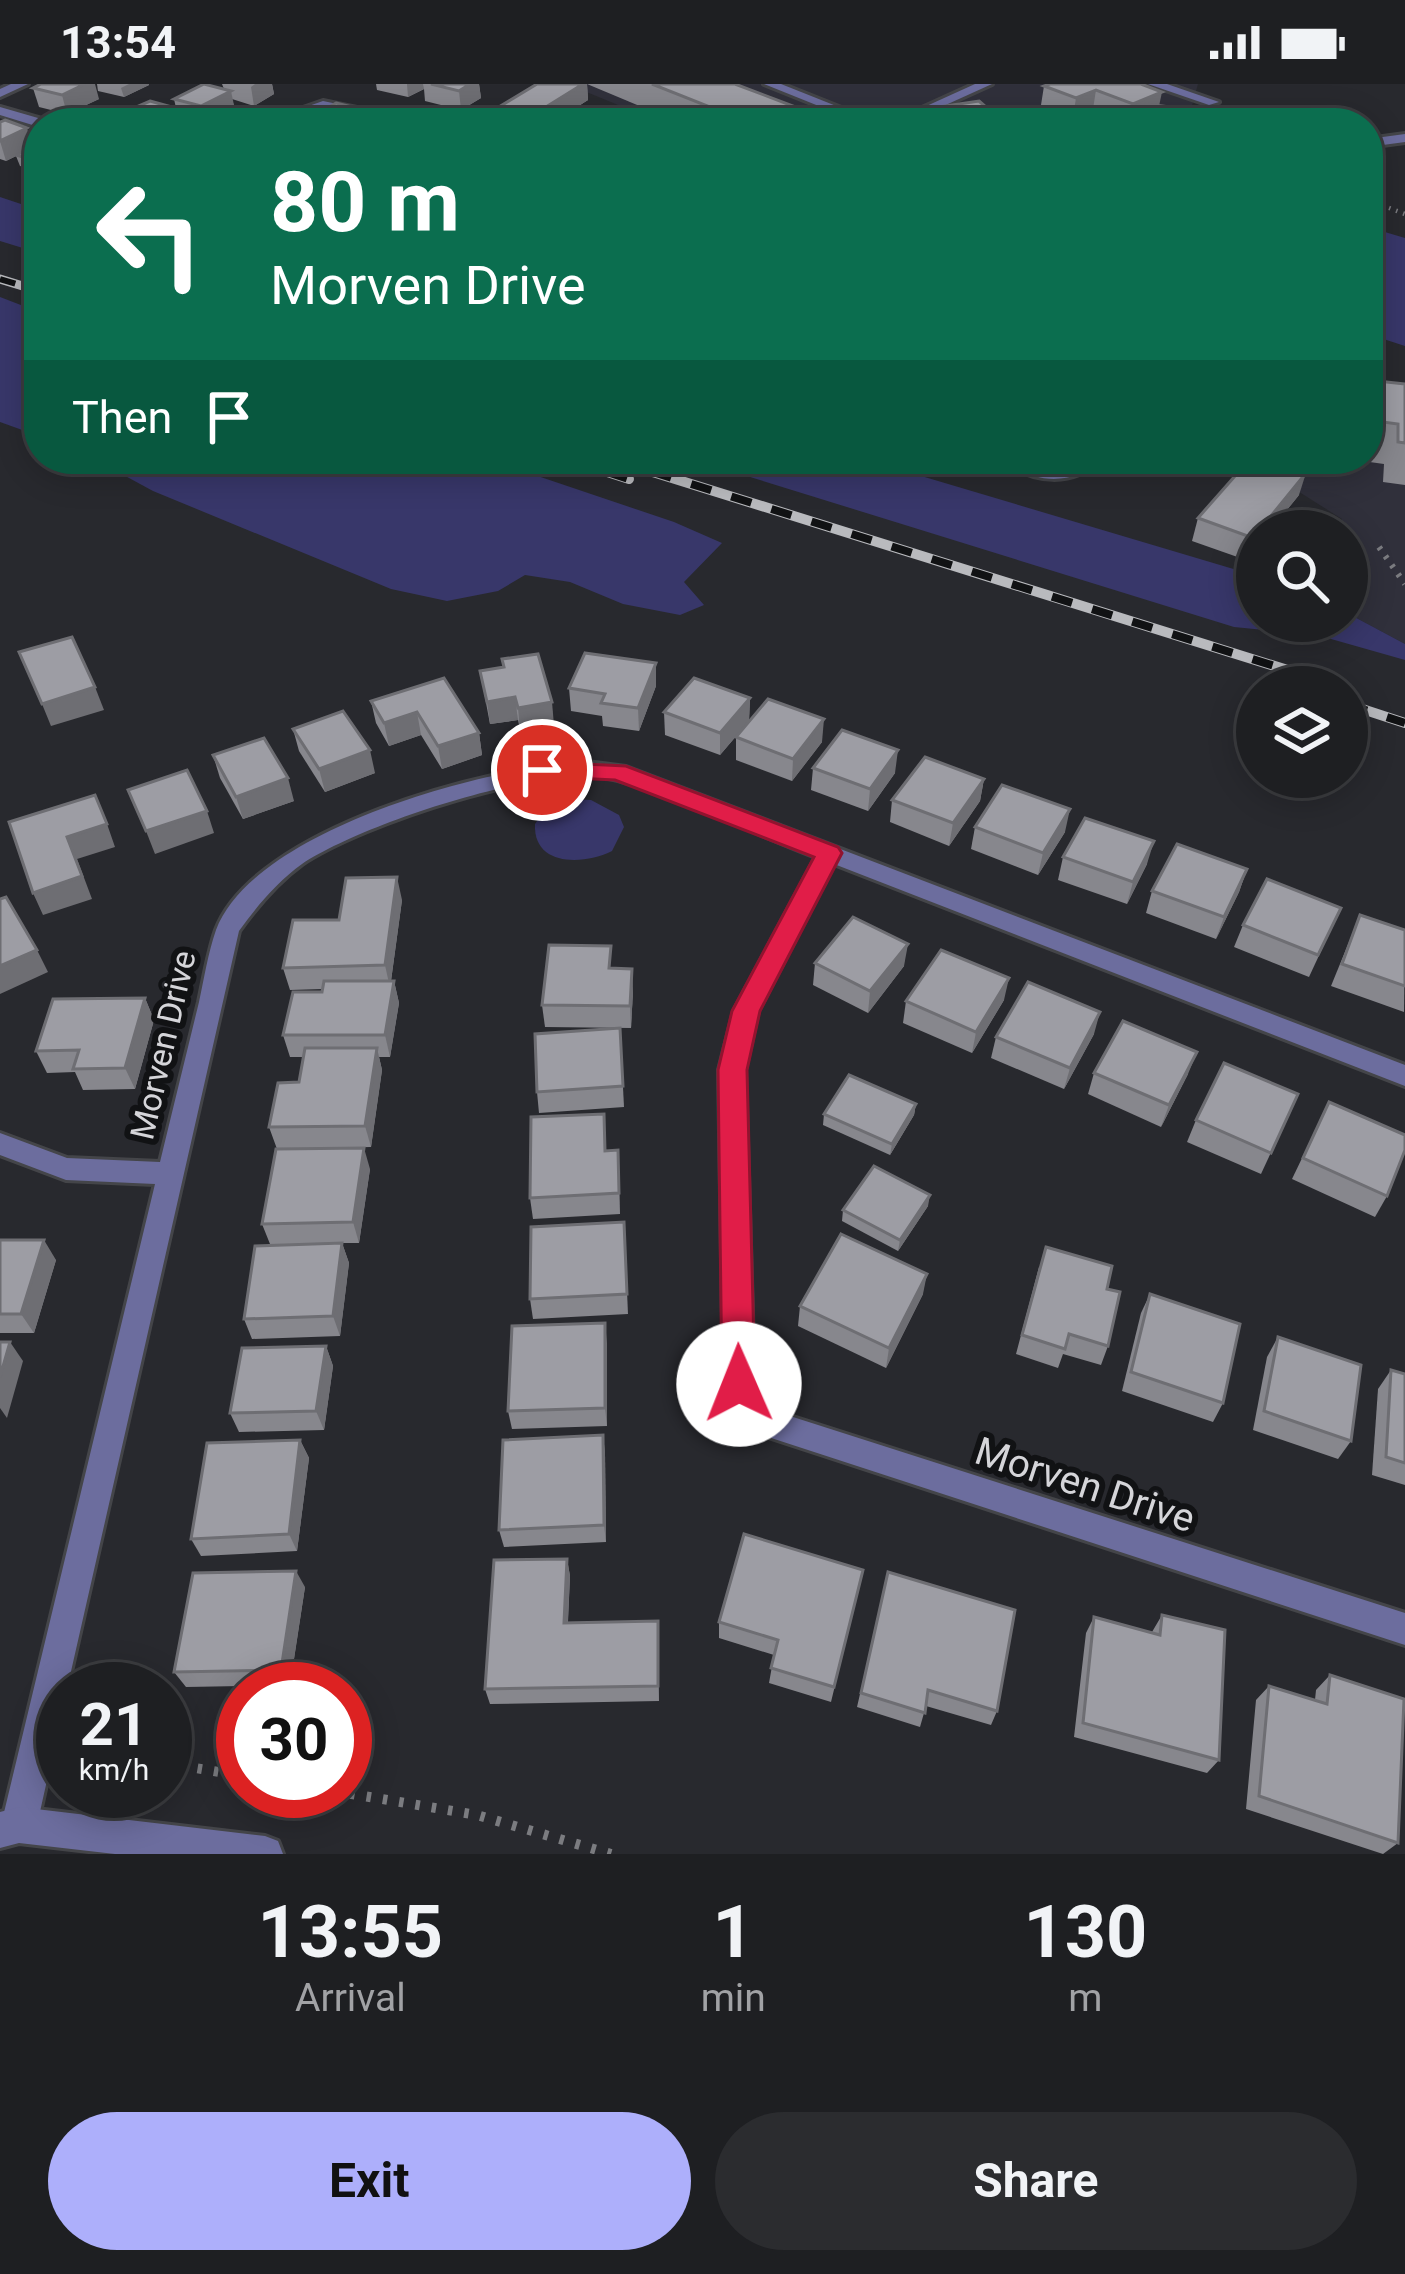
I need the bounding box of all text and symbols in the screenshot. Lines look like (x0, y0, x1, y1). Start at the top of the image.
text: 13:54 (60, 16, 176, 69)
text: 80 m (270, 153, 460, 252)
icon: left (72, 156, 228, 312)
text: Morven Drive (270, 254, 586, 317)
icon: arrive (196, 384, 262, 450)
text: Then (72, 391, 172, 444)
map controls (1236, 510, 1368, 798)
button: search (1236, 510, 1368, 642)
button: layers (1236, 666, 1368, 798)
pin (491, 719, 593, 821)
icon: arrive (509, 737, 575, 803)
street label: Morven Drive (122, 947, 204, 1143)
position arrow (676, 1321, 802, 1447)
street label: Morven Drive (969, 1428, 1201, 1542)
speed limit sign: 30 (216, 1662, 372, 1818)
text: 21 (80, 1689, 148, 1760)
text: km/h (79, 1752, 149, 1787)
text: 13:55 (258, 1890, 443, 1975)
text: 1 (713, 1890, 754, 1975)
text: 130 (1023, 1890, 1147, 1975)
text: Arrival (295, 1975, 406, 2021)
text: min (701, 1975, 766, 2021)
text: m (1068, 1975, 1103, 2021)
button: Exit (48, 2112, 691, 2250)
button: Share (715, 2112, 1357, 2250)

